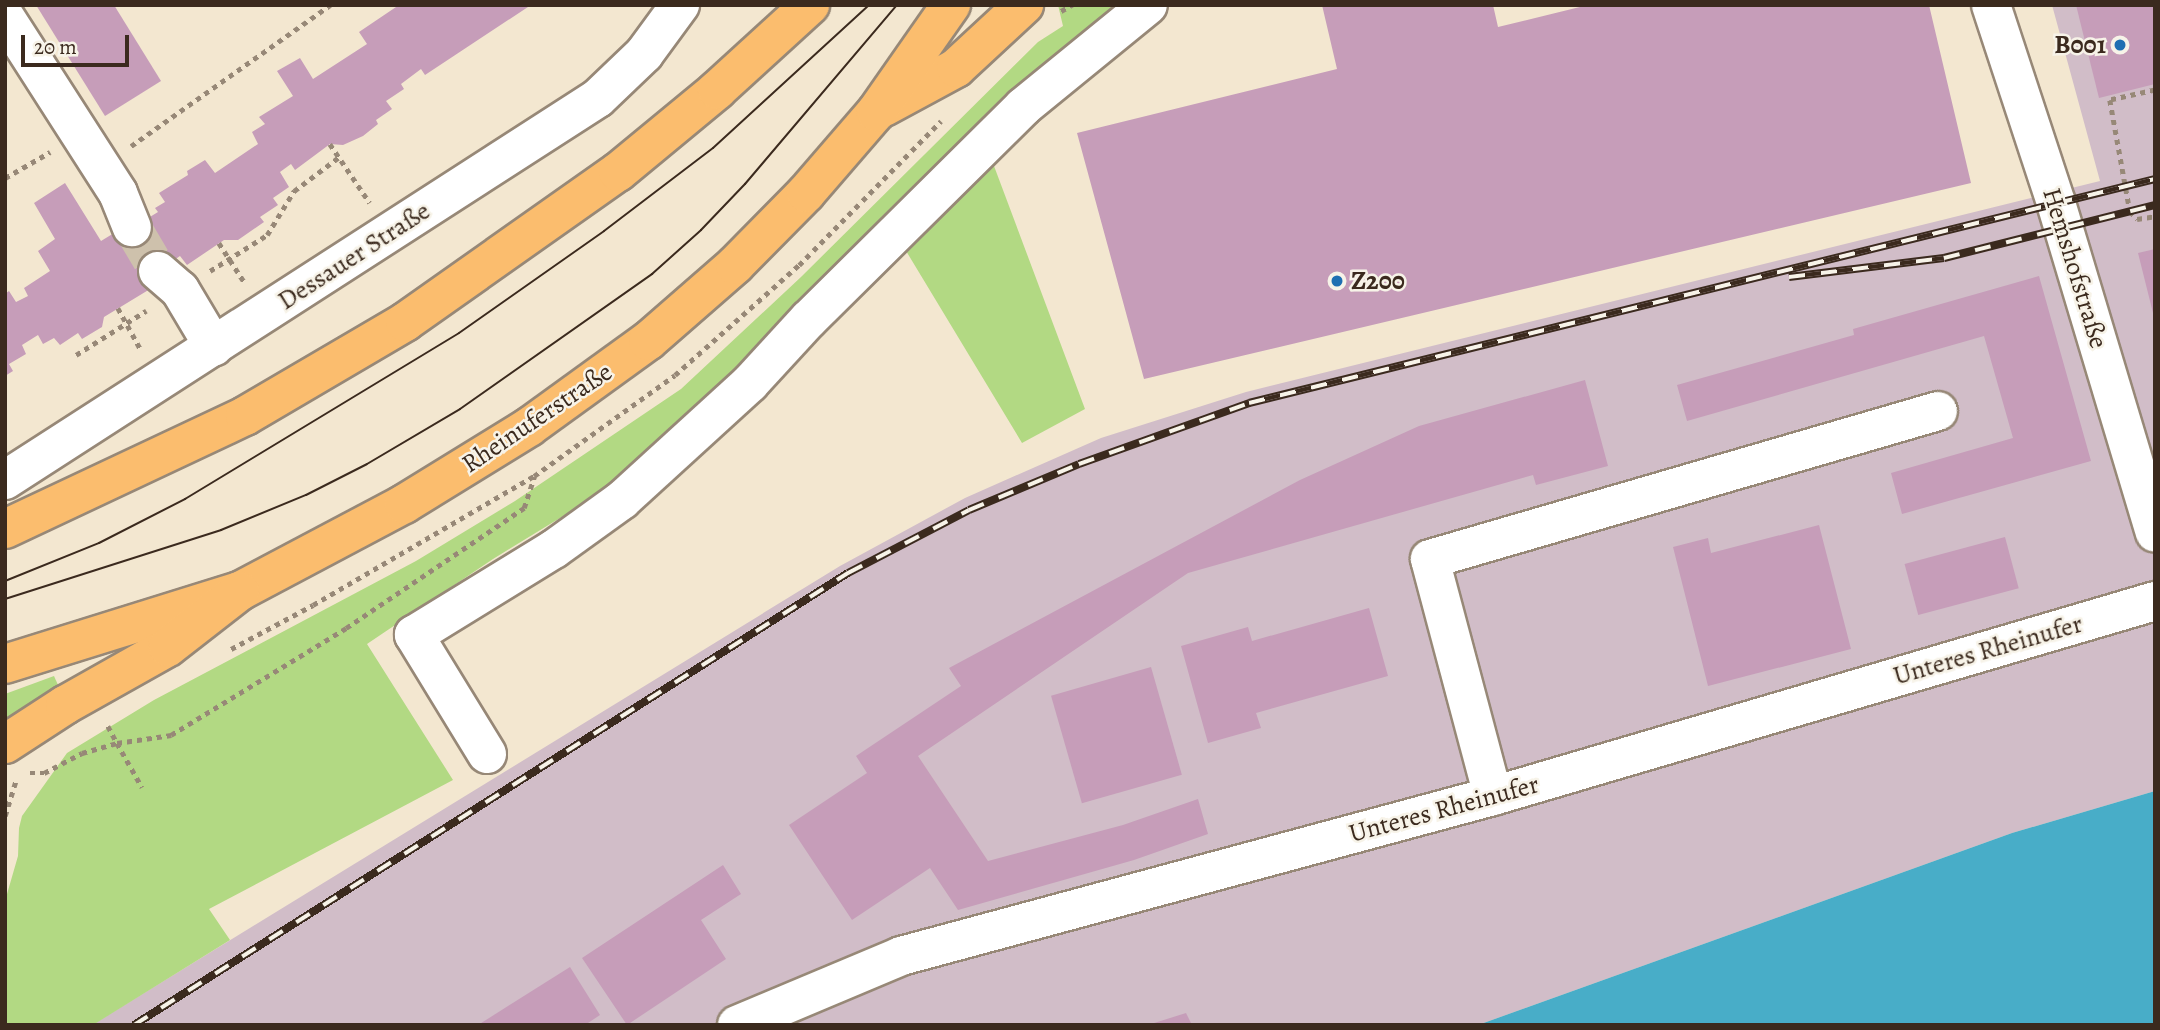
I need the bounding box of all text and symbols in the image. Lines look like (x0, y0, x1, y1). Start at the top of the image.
scale bar (24, 21, 133, 65)
place label: B001 (2054, 29, 2106, 61)
text: 20 m (34, 33, 77, 61)
marker: B001 (2112, 37, 2128, 53)
street label: Hemshofstraße (2036, 184, 2114, 352)
street label: Dessauer Straße (272, 195, 436, 317)
place label: Z200 (1351, 265, 1405, 297)
marker: Z200 (1329, 273, 1345, 289)
street label: Rheinuferstraße (456, 356, 618, 480)
street label: Unteres Rheinufer (1890, 608, 2086, 692)
street label: Unteres Rheinufer (1346, 769, 1542, 849)

